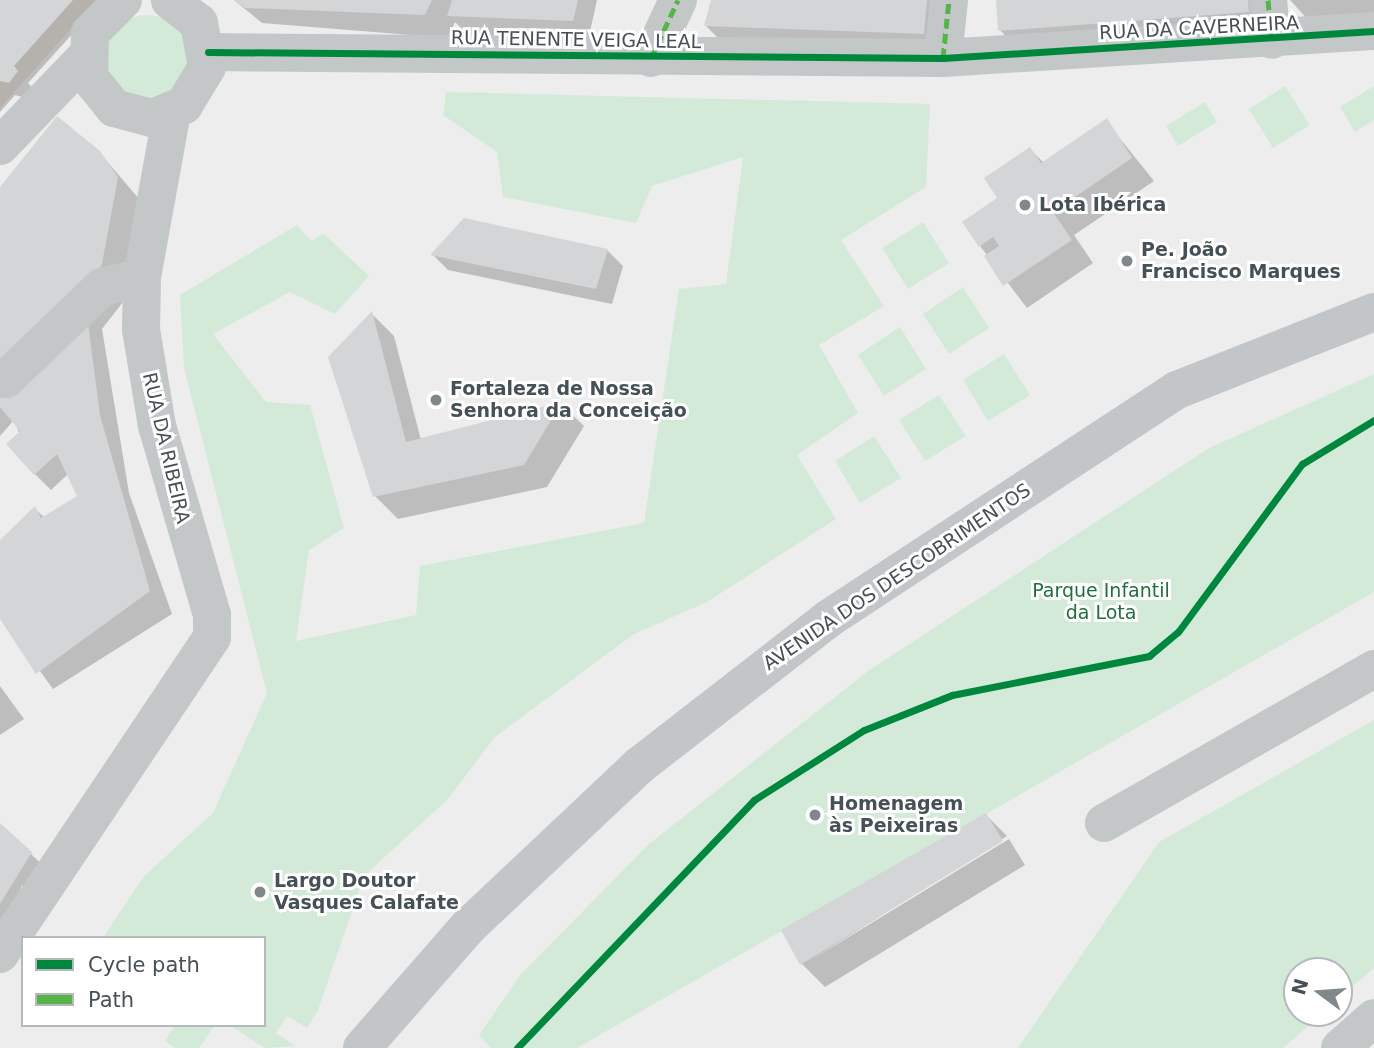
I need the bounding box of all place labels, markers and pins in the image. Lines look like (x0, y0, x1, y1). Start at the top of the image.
place label: Lota Ibérica (1039, 194, 1166, 216)
marker: Lota Ibérica (1017, 197, 1033, 213)
place label: Pe. João Francisco Marques (1141, 239, 1341, 283)
marker: Pe. João Francisco Marques (1119, 253, 1135, 269)
place label: Fortaleza de Nossa Senhora da Conceição (450, 378, 687, 422)
marker: Fortaleza de Nossa Senhora da Conceição (428, 392, 444, 408)
place label: Homenagem às Peixeiras (829, 793, 963, 837)
marker: Homenagem às Peixeiras (807, 807, 823, 823)
place label: Largo Doutor Vasques Calafate (274, 870, 459, 914)
marker: Largo Doutor Vasques Calafate (252, 884, 268, 900)

